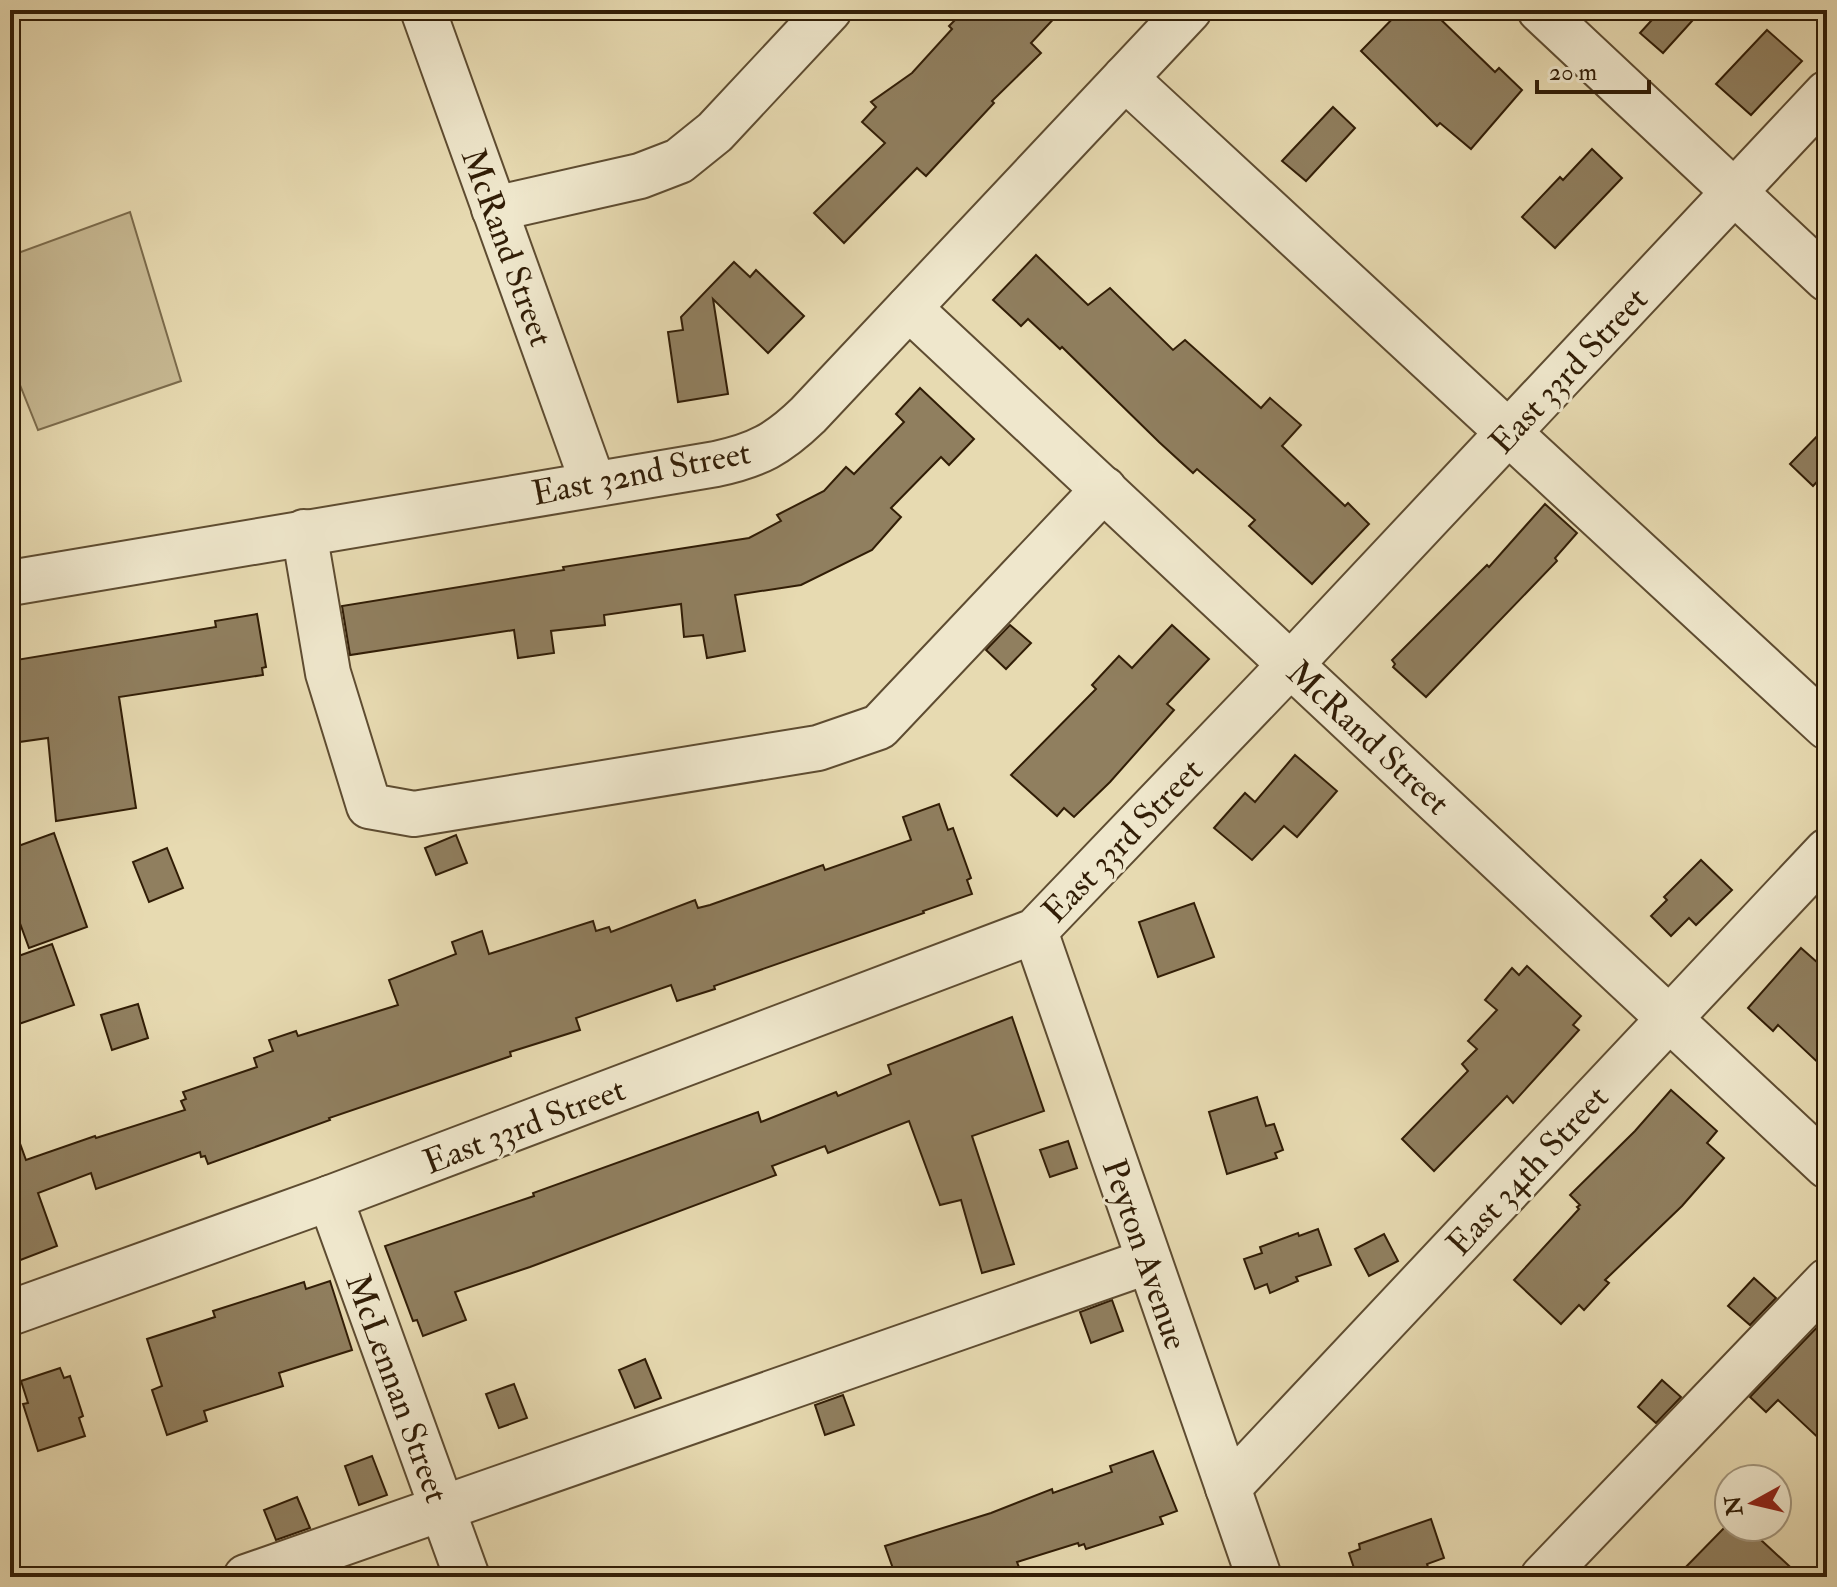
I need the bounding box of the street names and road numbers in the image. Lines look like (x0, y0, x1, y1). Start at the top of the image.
street label: McRand Street (451, 143, 562, 352)
street label: East 33rd Street (1481, 279, 1657, 463)
street label: East 32nd Street (528, 431, 754, 516)
street label: McRand Street (1278, 652, 1458, 825)
street label: East 33rd Street (1034, 750, 1212, 932)
street label: East 33rd Street (418, 1068, 632, 1185)
street label: East 34th Street (1438, 1077, 1618, 1265)
street label: Peyton Avenue (1092, 1154, 1197, 1355)
street label: McLennan Street (335, 1268, 458, 1509)

